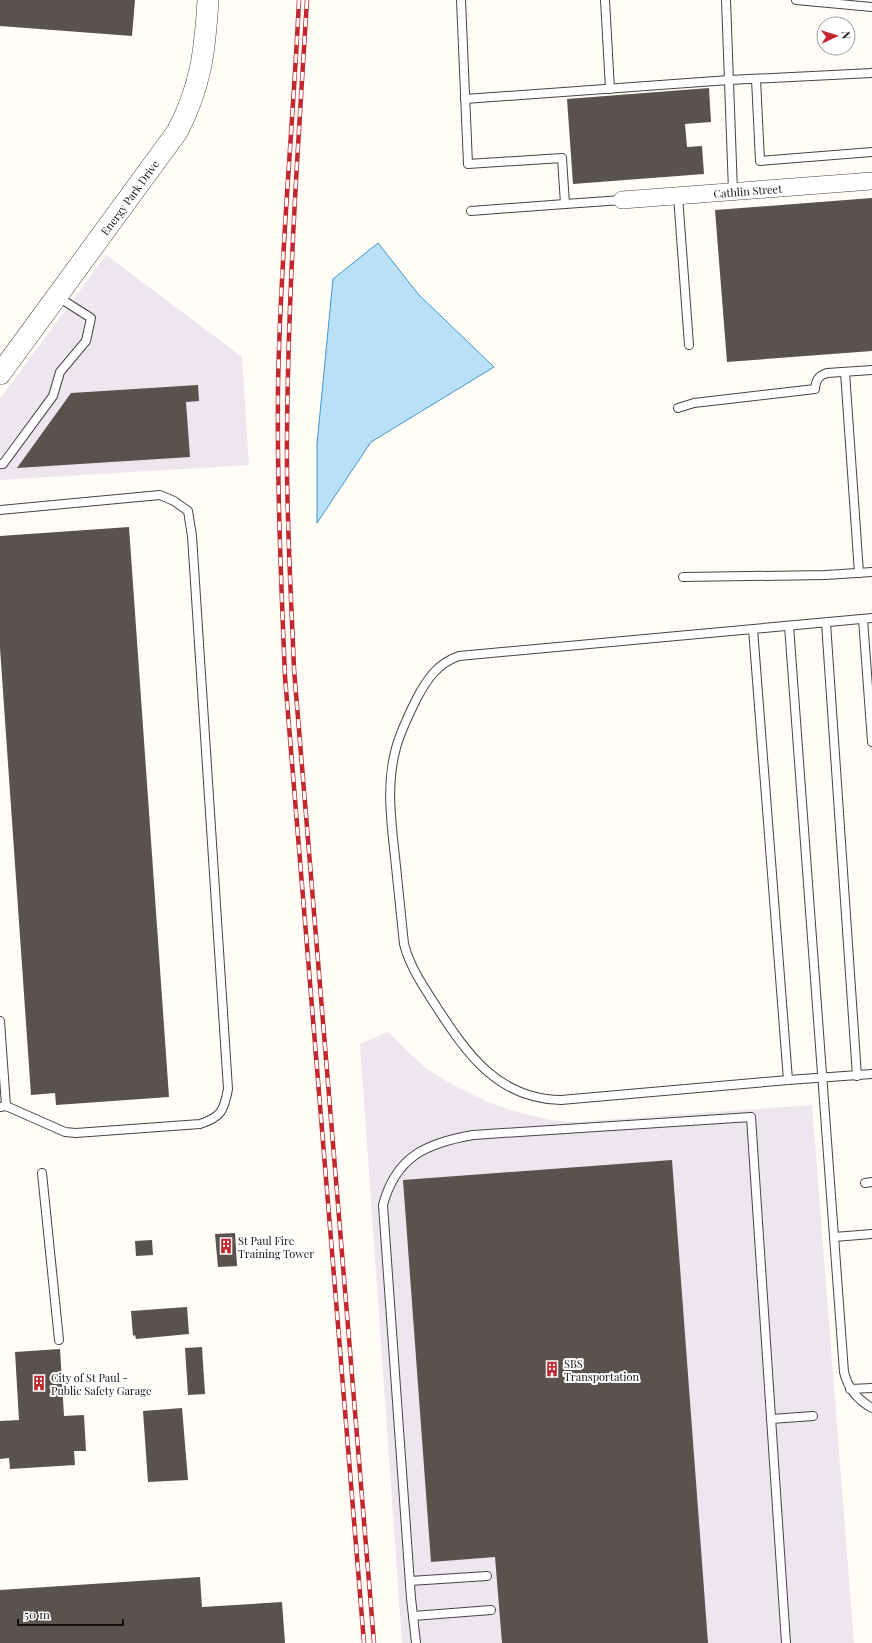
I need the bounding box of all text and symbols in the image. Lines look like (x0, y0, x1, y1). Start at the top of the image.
north arrow (816, 16, 856, 56)
text: N (839, 31, 854, 40)
street label: Energy Park Drive (97, 156, 162, 238)
street label: Cathlin Street (713, 180, 783, 201)
place label: St Paul Fire Training Tower (238, 1233, 314, 1261)
building icon: St Paul Fire Training Tower (217, 1237, 235, 1255)
place label: SBS Transportation (564, 1356, 640, 1384)
building icon: SBS Transportation (543, 1360, 561, 1378)
place label: City of St Paul - Public Safety Garage (51, 1370, 152, 1398)
building icon: City of St Paul - Public Safety Garage (30, 1374, 48, 1392)
scale bar (18, 1601, 123, 1627)
text: 50 m (24, 1606, 50, 1622)

